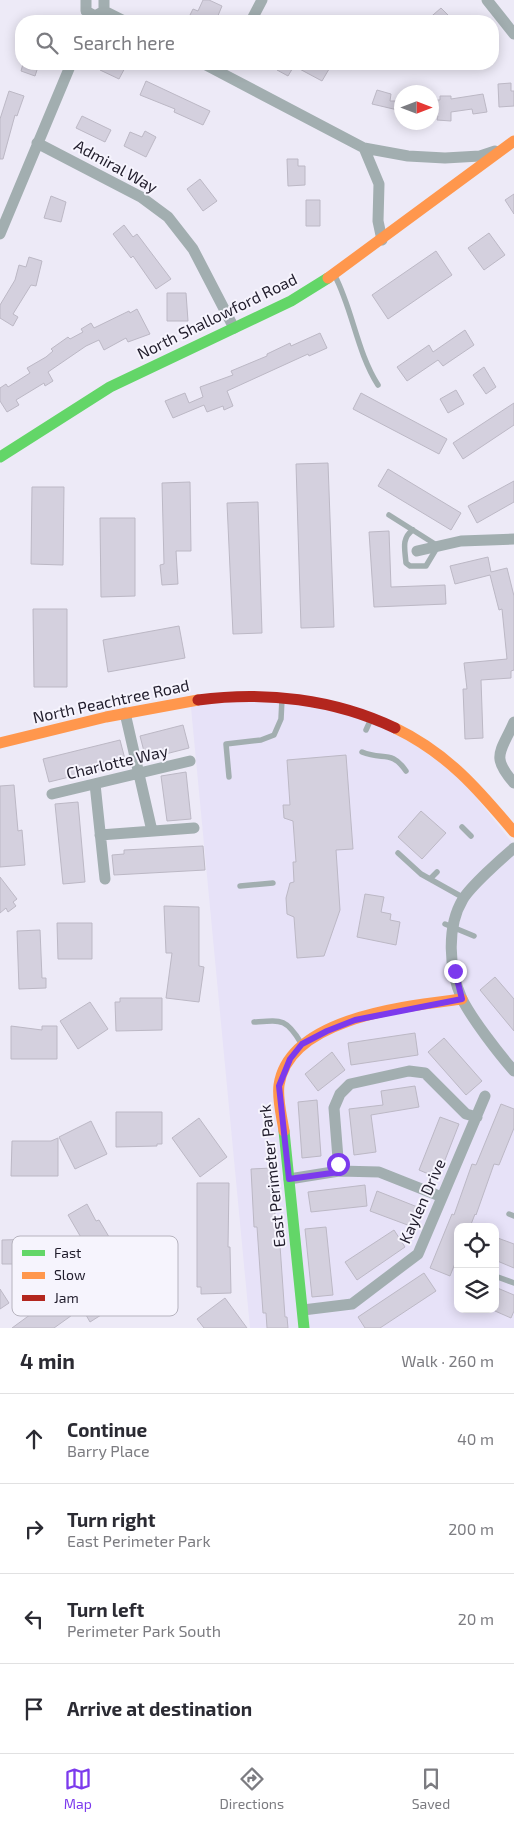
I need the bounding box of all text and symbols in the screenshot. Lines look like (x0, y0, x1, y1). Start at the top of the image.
search box (15, 15, 499, 70)
icon: search (33, 29, 61, 57)
text: Search here (73, 31, 175, 54)
north arrow (394, 85, 439, 130)
street label: Admiral Way (71, 135, 162, 196)
street label: North Shallowford Road (134, 269, 300, 363)
street label: North Peachtree Road (31, 675, 191, 726)
street label: Charlotte Way (64, 740, 170, 782)
route end (444, 960, 467, 983)
street label: East Perimeter Park (255, 1104, 288, 1248)
route start (327, 1153, 350, 1176)
street label: Kaylen Drive (394, 1155, 449, 1246)
map controls (454, 1223, 499, 1313)
button: locate (454, 1223, 499, 1268)
legend (12, 1236, 178, 1316)
text: Fast (54, 1244, 81, 1261)
text: Slow (54, 1266, 86, 1283)
button: layers (454, 1268, 499, 1313)
text: Jam (54, 1289, 79, 1306)
text: 4 min (20, 1348, 75, 1373)
text: Walk · 260 m (401, 1351, 494, 1370)
text: Continue (67, 1418, 147, 1441)
icon: ahead (20, 1425, 48, 1453)
text: 40 m (457, 1429, 494, 1448)
text: Barry Place (67, 1441, 149, 1460)
text: Turn right (67, 1508, 155, 1531)
icon: right (20, 1515, 48, 1543)
text: 200 m (448, 1519, 494, 1538)
text: East Perimeter Park (67, 1531, 211, 1550)
text: Turn left (67, 1598, 144, 1621)
icon: left (20, 1605, 48, 1633)
text: 20 m (458, 1609, 494, 1628)
text: Perimeter Park South (67, 1621, 221, 1640)
icon: arrive (20, 1695, 48, 1723)
text: Arrive at destination (67, 1697, 252, 1720)
tab: Map (64, 1765, 92, 1812)
tab: Directions (220, 1765, 284, 1812)
tab: Saved (412, 1765, 450, 1812)

